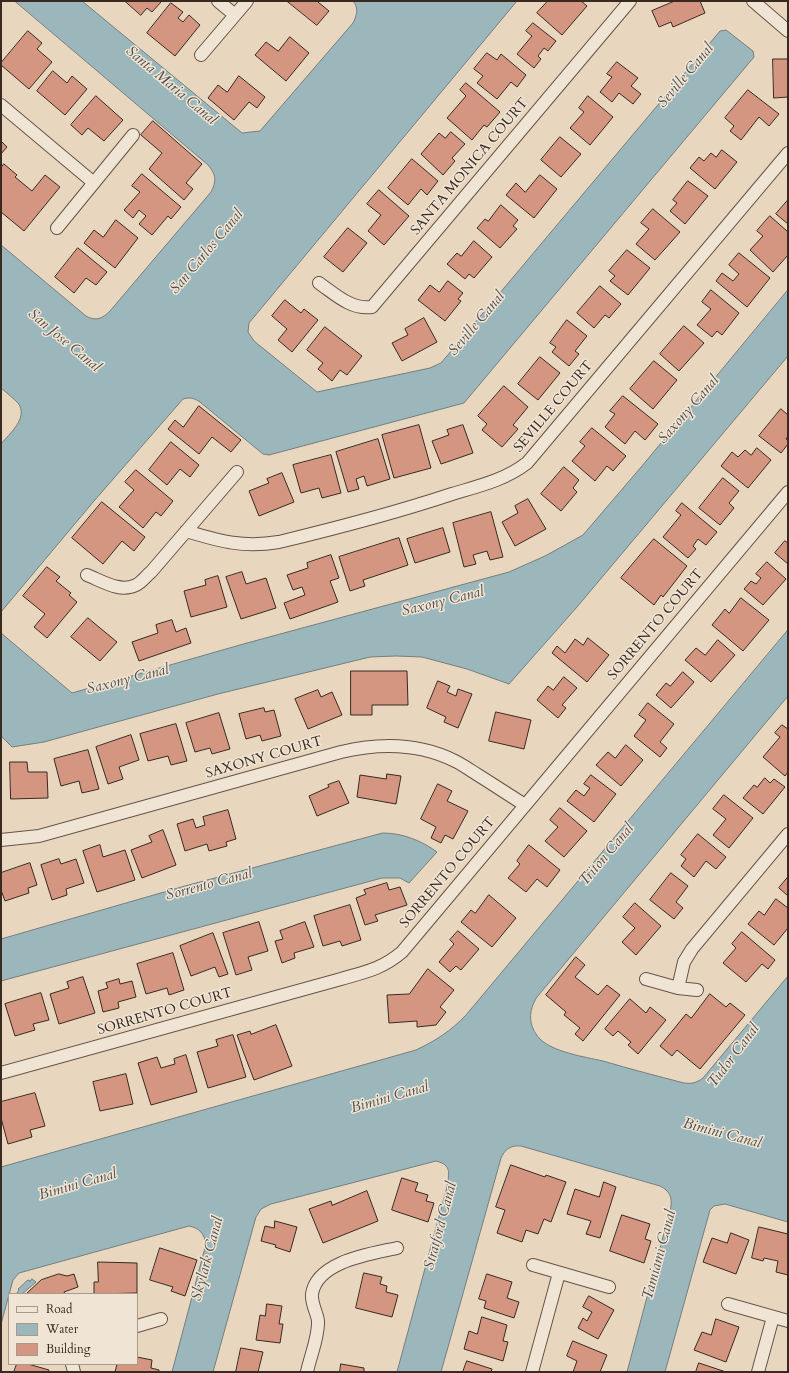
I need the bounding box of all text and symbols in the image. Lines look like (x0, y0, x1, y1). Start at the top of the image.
water label: Seville Canal (654, 40, 718, 112)
water label: Santa Maria Canal (122, 43, 220, 129)
street label: SANTA MONICA COURT (408, 95, 532, 239)
water label: San Carlos Canal (166, 206, 248, 298)
water label: Seville Canal (445, 288, 509, 360)
water label: San Jose Canal (24, 305, 104, 377)
street label: SEVILLE COURT (511, 358, 597, 456)
water label: Saxony Canal (655, 372, 723, 448)
street label: SORRENTO COURT (605, 566, 707, 684)
water label: Saxony Canal (400, 583, 486, 621)
water label: Saxony Canal (85, 661, 171, 699)
street label: SAXONY COURT (204, 733, 324, 783)
street label: SORRENTO COURT (397, 814, 499, 932)
water label: Triton Canal (576, 820, 638, 890)
water label: Sorrento Canal (164, 865, 254, 905)
street label: SORRENTO COURT (96, 985, 234, 1039)
water label: Tudor Canal (704, 1021, 764, 1091)
water label: Bimini Canal (349, 1078, 431, 1118)
water label: Bimini Canal (681, 1115, 763, 1153)
water label: Bimini Canal (37, 1165, 119, 1205)
water label: Stratford Canal (421, 1180, 461, 1272)
water label: Tamiami Canal (639, 1208, 681, 1302)
water label: Skylark Canal (188, 1215, 228, 1303)
legend (8, 1293, 138, 1365)
text: Road (46, 1301, 72, 1317)
text: Water (46, 1321, 78, 1337)
text: Building (46, 1341, 90, 1357)

